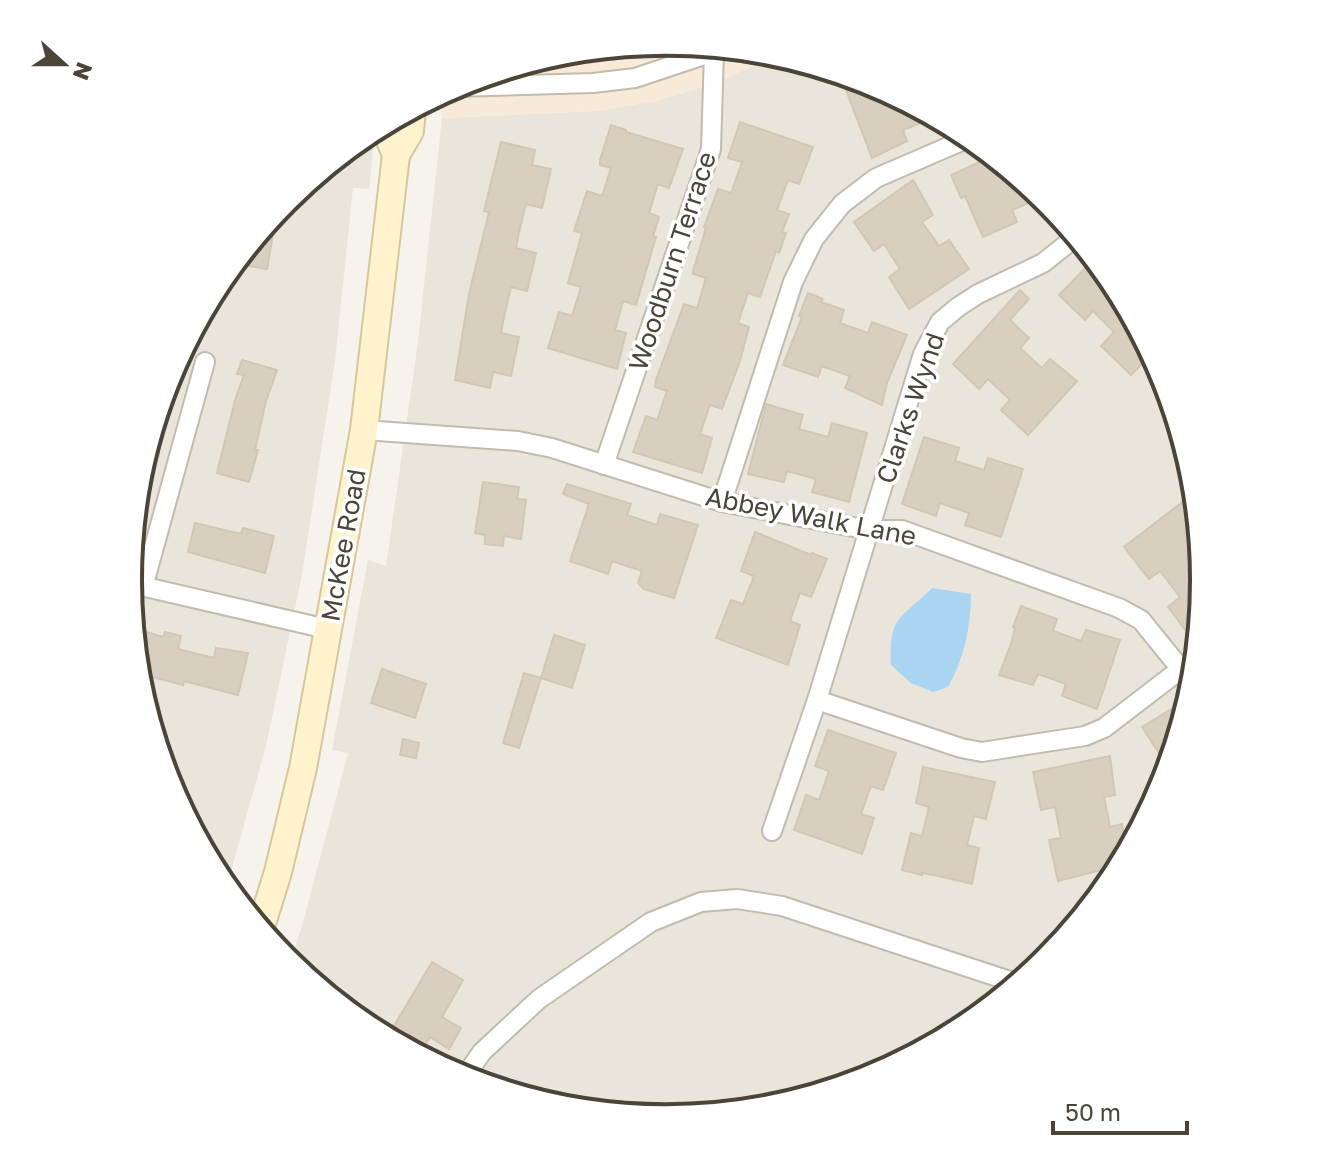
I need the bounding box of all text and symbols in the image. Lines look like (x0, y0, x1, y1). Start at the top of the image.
north arrow (24, 24, 104, 104)
text: N (68, 59, 99, 84)
street label: Woodburn Terrace (622, 148, 722, 374)
street label: Clarks Wynd (870, 329, 950, 487)
street label: McKee Road (314, 466, 372, 624)
street label: Abbey Walk Lane (703, 480, 919, 552)
scale bar (1053, 1085, 1187, 1135)
text: 50 m (1065, 1097, 1121, 1126)

